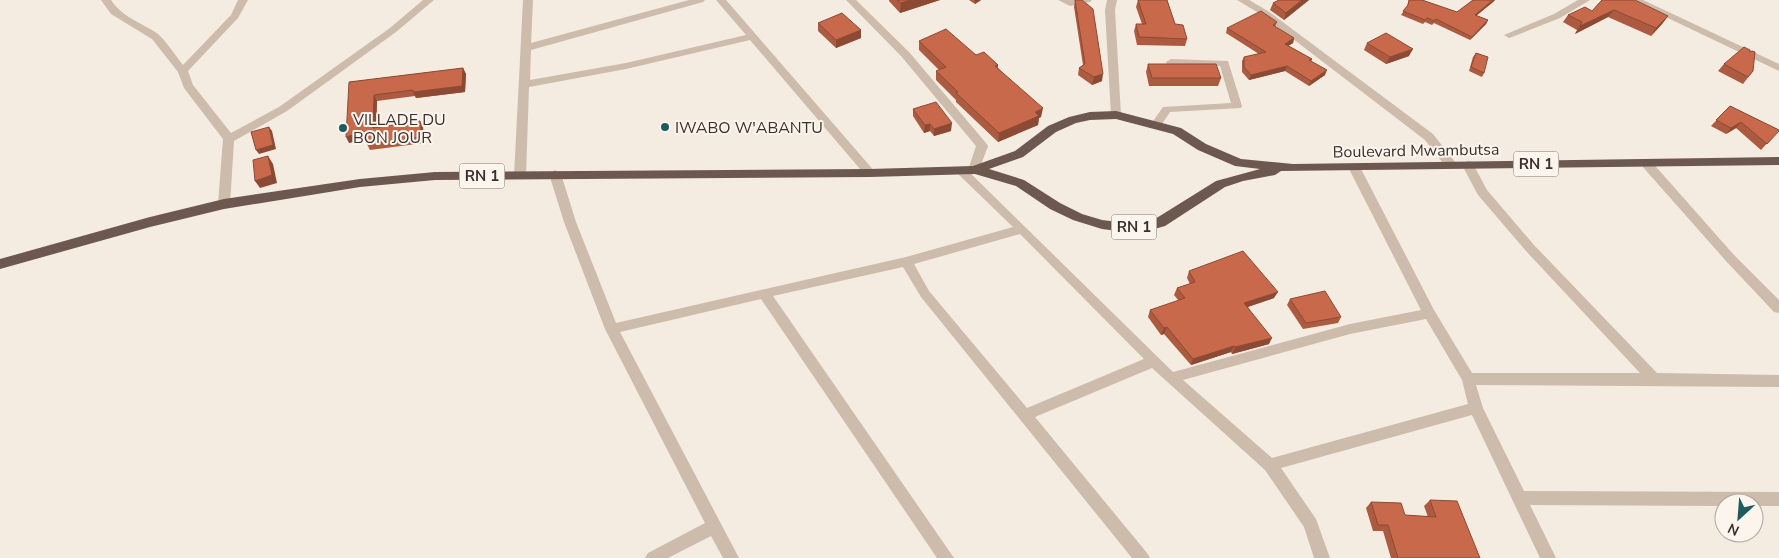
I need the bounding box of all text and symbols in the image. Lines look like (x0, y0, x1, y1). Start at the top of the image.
place label: VILLADE DU BON JOUR (352, 109, 446, 149)
place label: IWABO W'ABANTU (675, 117, 823, 139)
marker: IWABO W'ABANTU (659, 121, 671, 133)
marker: VILLADE DU BON JOUR (337, 122, 349, 134)
street label: Boulevard Mwambutsa (1333, 139, 1500, 163)
road number: RN 1 (1514, 152, 1558, 176)
road number: RN 1 (460, 164, 504, 188)
road number: RN 1 (1112, 214, 1156, 240)
north arrow (1714, 493, 1764, 543)
text: N (1725, 518, 1742, 540)

